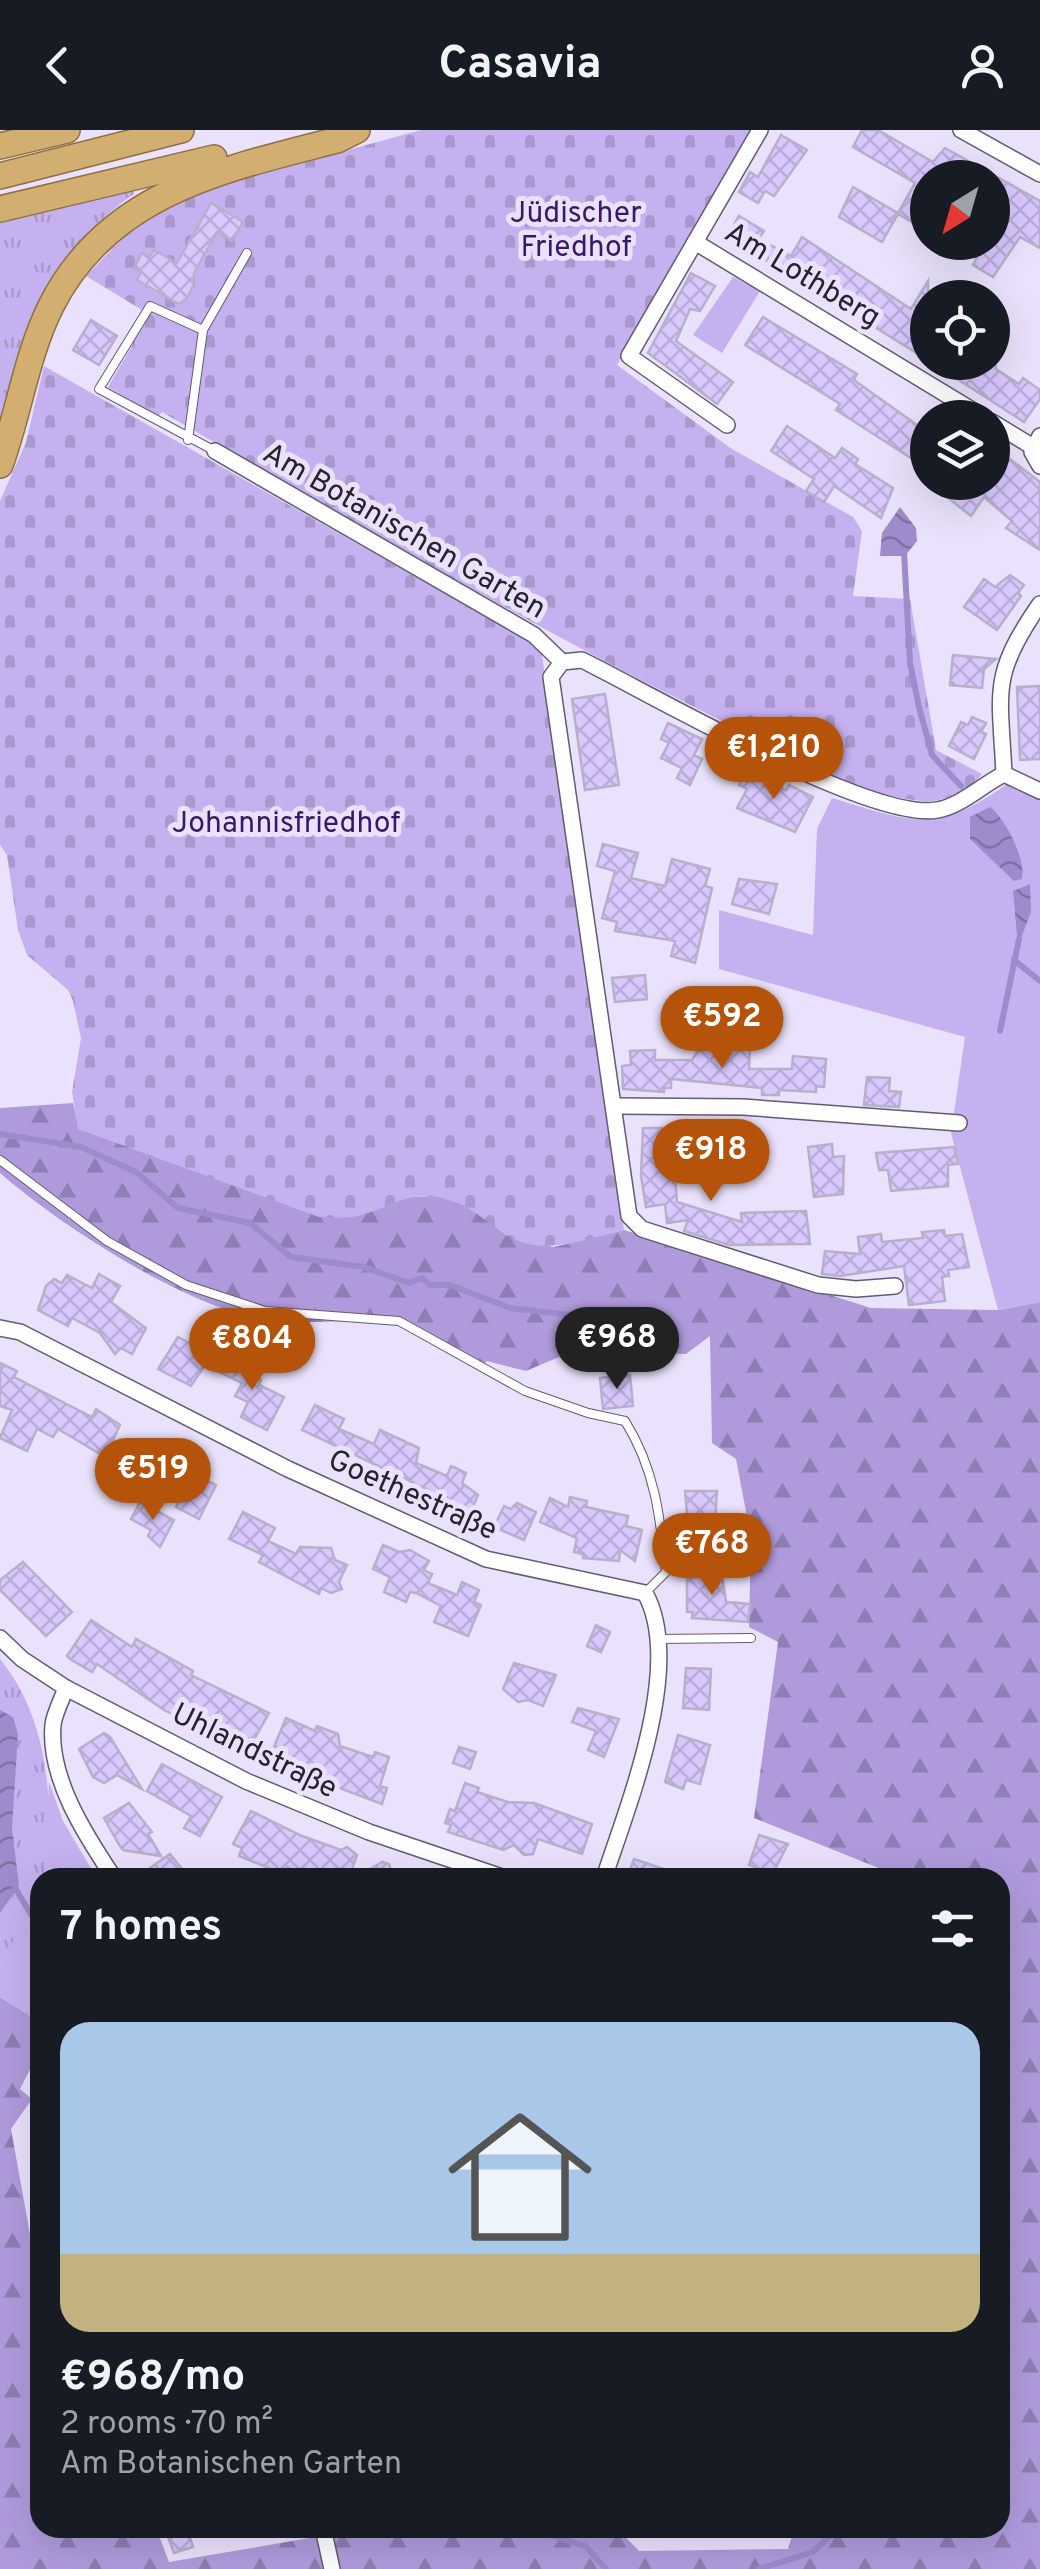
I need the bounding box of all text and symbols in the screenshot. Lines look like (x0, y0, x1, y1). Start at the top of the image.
text: Casavia (438, 37, 602, 94)
icon: back (30, 38, 85, 93)
icon: person (955, 38, 1010, 93)
north arrow (910, 160, 1010, 260)
map controls (910, 160, 1010, 500)
park label: Jüdischer Friedhof (510, 196, 642, 267)
street label: Am Lothberg (717, 215, 886, 337)
button: locate (910, 280, 1010, 380)
button: layers (910, 400, 1010, 500)
street label: Am Botanischen Garten (256, 436, 552, 628)
pin: €1,210 (693, 717, 855, 802)
text: €1,210 (727, 729, 821, 769)
park label: Johannisfriedhof (172, 806, 400, 843)
pin: €592 (663, 986, 781, 1071)
text: €592 (682, 998, 762, 1038)
pin: €918 (652, 1119, 770, 1204)
text: €918 (675, 1131, 747, 1171)
pin: €968 (558, 1307, 676, 1392)
pin: €804 (193, 1308, 311, 1393)
text: €968 (577, 1319, 657, 1359)
text: €804 (211, 1320, 293, 1360)
pin: €519 (94, 1438, 212, 1523)
street label: Goethestraße (322, 1443, 502, 1550)
text: €519 (117, 1450, 189, 1490)
pin: €768 (653, 1513, 771, 1598)
text: €768 (674, 1525, 750, 1565)
street label: Uhlandstraße (165, 1696, 343, 1808)
icon: filters (925, 1901, 980, 1956)
text: 7 homes (60, 1902, 222, 1955)
icon: home (430, 2087, 610, 2267)
text: €968/mo (60, 2352, 245, 2405)
text: 2 rooms · 70 m² (60, 2405, 273, 2445)
text: Am Botanischen Garten (60, 2445, 402, 2485)

